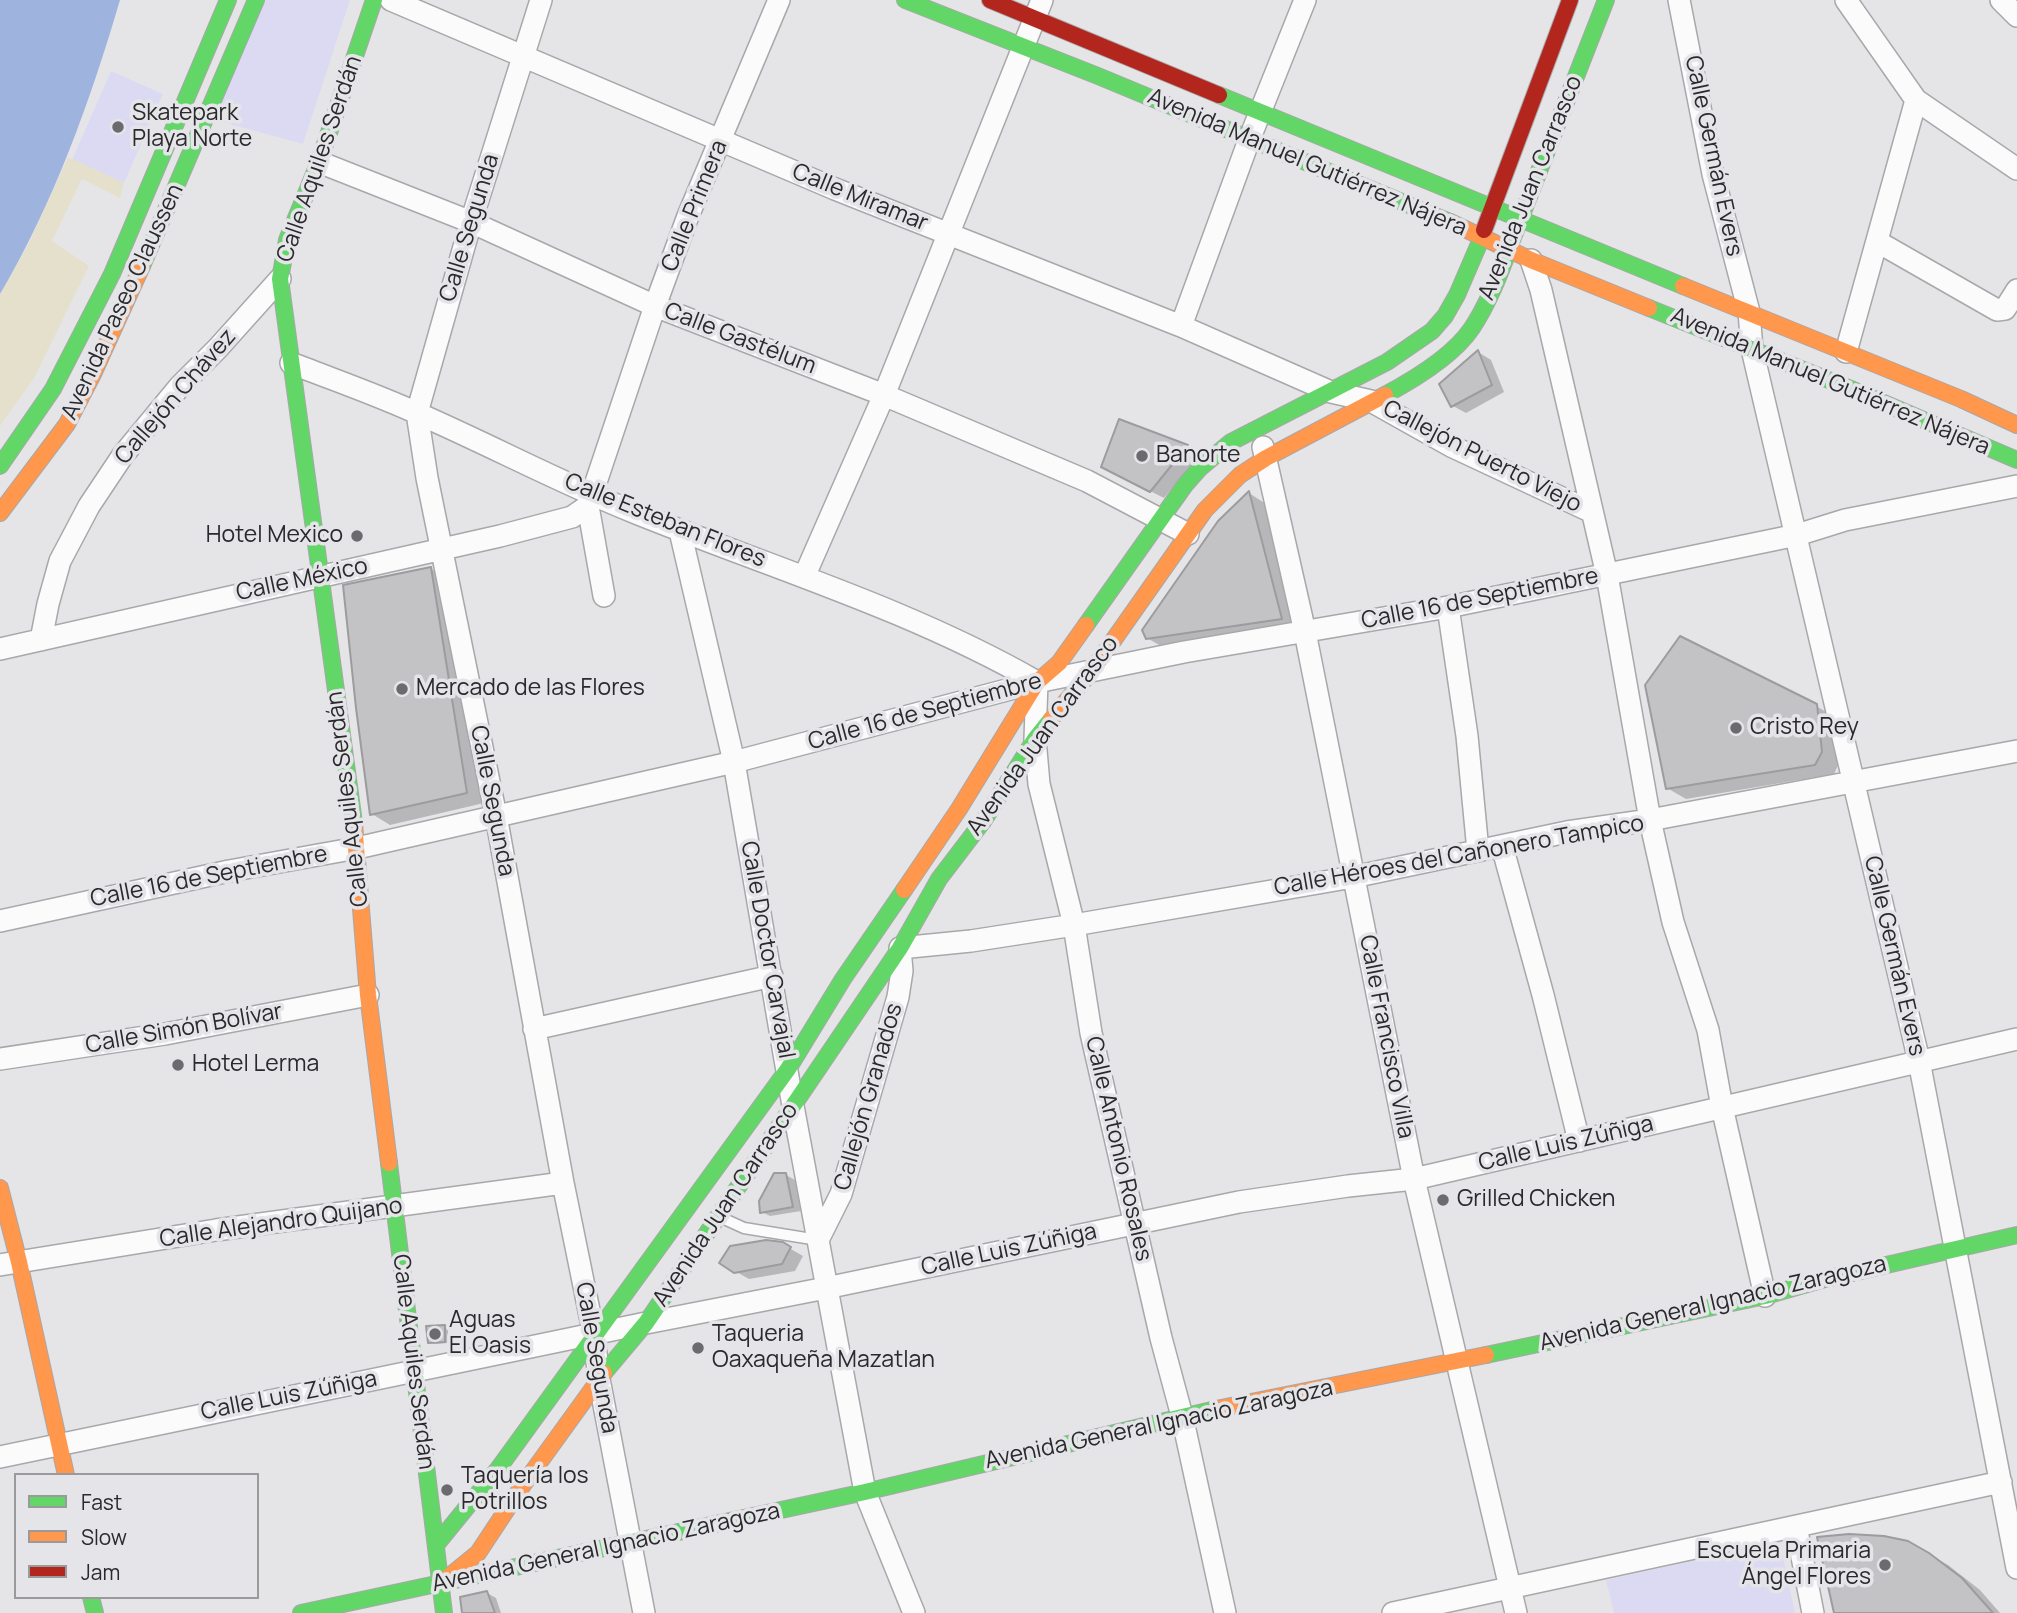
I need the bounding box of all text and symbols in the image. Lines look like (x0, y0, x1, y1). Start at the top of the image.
street label: Calle Aquiles Serdán (272, 52, 368, 266)
street label: Calle Germán Evers (1678, 53, 1748, 259)
street label: Avenida Juan Carrasco (1473, 72, 1589, 304)
street label: Avenida Manuel Gutiérrez Nájera (1143, 83, 1471, 243)
place label: Skatepark Playa Norte (132, 100, 252, 154)
marker: Skatepark Playa Norte (110, 119, 126, 135)
street label: Calle Primera (656, 136, 734, 276)
street label: Calle Segunda (434, 151, 506, 305)
street label: Calle Miramar (788, 158, 932, 238)
street label: Avenida Paseo Claussen (56, 180, 190, 424)
street label: Calle Gastélum (660, 297, 820, 381)
street label: Avenida Manuel Gutiérrez Nájera (1666, 302, 1994, 462)
street label: Callejón Chávez (110, 324, 242, 470)
street label: Callejón Puerto Viejo (1378, 395, 1586, 519)
place label: Banorte (1156, 442, 1241, 470)
marker: Banorte (1134, 448, 1150, 464)
street label: Calle Esteban Flores (561, 468, 769, 574)
place label: Hotel Mexico (206, 522, 343, 550)
marker: Hotel Mexico (349, 528, 365, 544)
street label: Calle México (234, 553, 370, 607)
street label: Calle 16 de Septiembre (1359, 562, 1601, 636)
street label: Avenida Juan Carrasco (961, 631, 1125, 841)
street label: Calle 16 de Septiembre (805, 668, 1045, 756)
place label: Mercado de las Flores (416, 675, 645, 703)
marker: Mercado de las Flores (394, 681, 410, 697)
street label: Calle Aquiles Serdán (321, 690, 375, 908)
place label: Cristo Rey (1750, 714, 1859, 742)
marker: Cristo Rey (1728, 720, 1744, 736)
street label: Calle Segunda (464, 723, 520, 879)
street label: Calle Héroes del Cañonero Tampico (1272, 810, 1646, 902)
street label: Calle Doctor Carvajal (734, 839, 800, 1061)
street label: Calle 16 de Septiembre (88, 840, 330, 914)
street label: Calle Germán Evers (1858, 853, 1930, 1059)
street label: Calle Francisco Villa (1353, 933, 1419, 1141)
street label: Calle Simón Bolívar (83, 998, 285, 1060)
street label: Callejón Granados (829, 1000, 909, 1194)
street label: Calle Antonio Rosales (1079, 1034, 1157, 1264)
place label: Hotel Lerma (192, 1051, 319, 1079)
marker: Hotel Lerma (170, 1057, 186, 1073)
street label: Avenida Juan Carrasco (648, 1098, 804, 1312)
street label: Calle Luis Zúñiga (1476, 1110, 1656, 1178)
place label: Grilled Chicken (1457, 1186, 1615, 1214)
street label: Calle Alejandro Quijano (158, 1192, 404, 1254)
marker: Grilled Chicken (1435, 1192, 1451, 1208)
street label: Calle Luis Zúñiga (919, 1218, 1099, 1282)
street label: Avenida General Ignacio Zaragoza (1537, 1251, 1889, 1357)
street label: Calle Aquiles Serdán (386, 1253, 440, 1471)
street label: Calle Segunda (569, 1280, 623, 1436)
place label: Aguas El Oasis (449, 1307, 531, 1361)
place label: Taqueria Oaxaqueña Mazatlan (712, 1321, 935, 1375)
marker: Aguas El Oasis (427, 1326, 443, 1342)
marker: Taqueria Oaxaqueña Mazatlan (690, 1340, 706, 1356)
street label: Calle Luis Zúñiga (199, 1365, 379, 1427)
street label: Avenida General Ignacio Zaragoza (983, 1375, 1335, 1475)
place label: Taquería los Potrillos (461, 1463, 589, 1517)
legend (14, 1473, 259, 1599)
marker: Taquería los Potrillos (439, 1482, 455, 1498)
text: Fast (81, 1488, 122, 1516)
street label: Avenida General Ignacio Zaragoza (430, 1498, 782, 1598)
text: Slow (81, 1523, 127, 1551)
place label: Escuela Primaria Ángel Flores (1697, 1538, 1871, 1592)
marker: Escuela Primaria Ángel Flores (1877, 1557, 1893, 1573)
text: Jam (81, 1558, 120, 1586)

